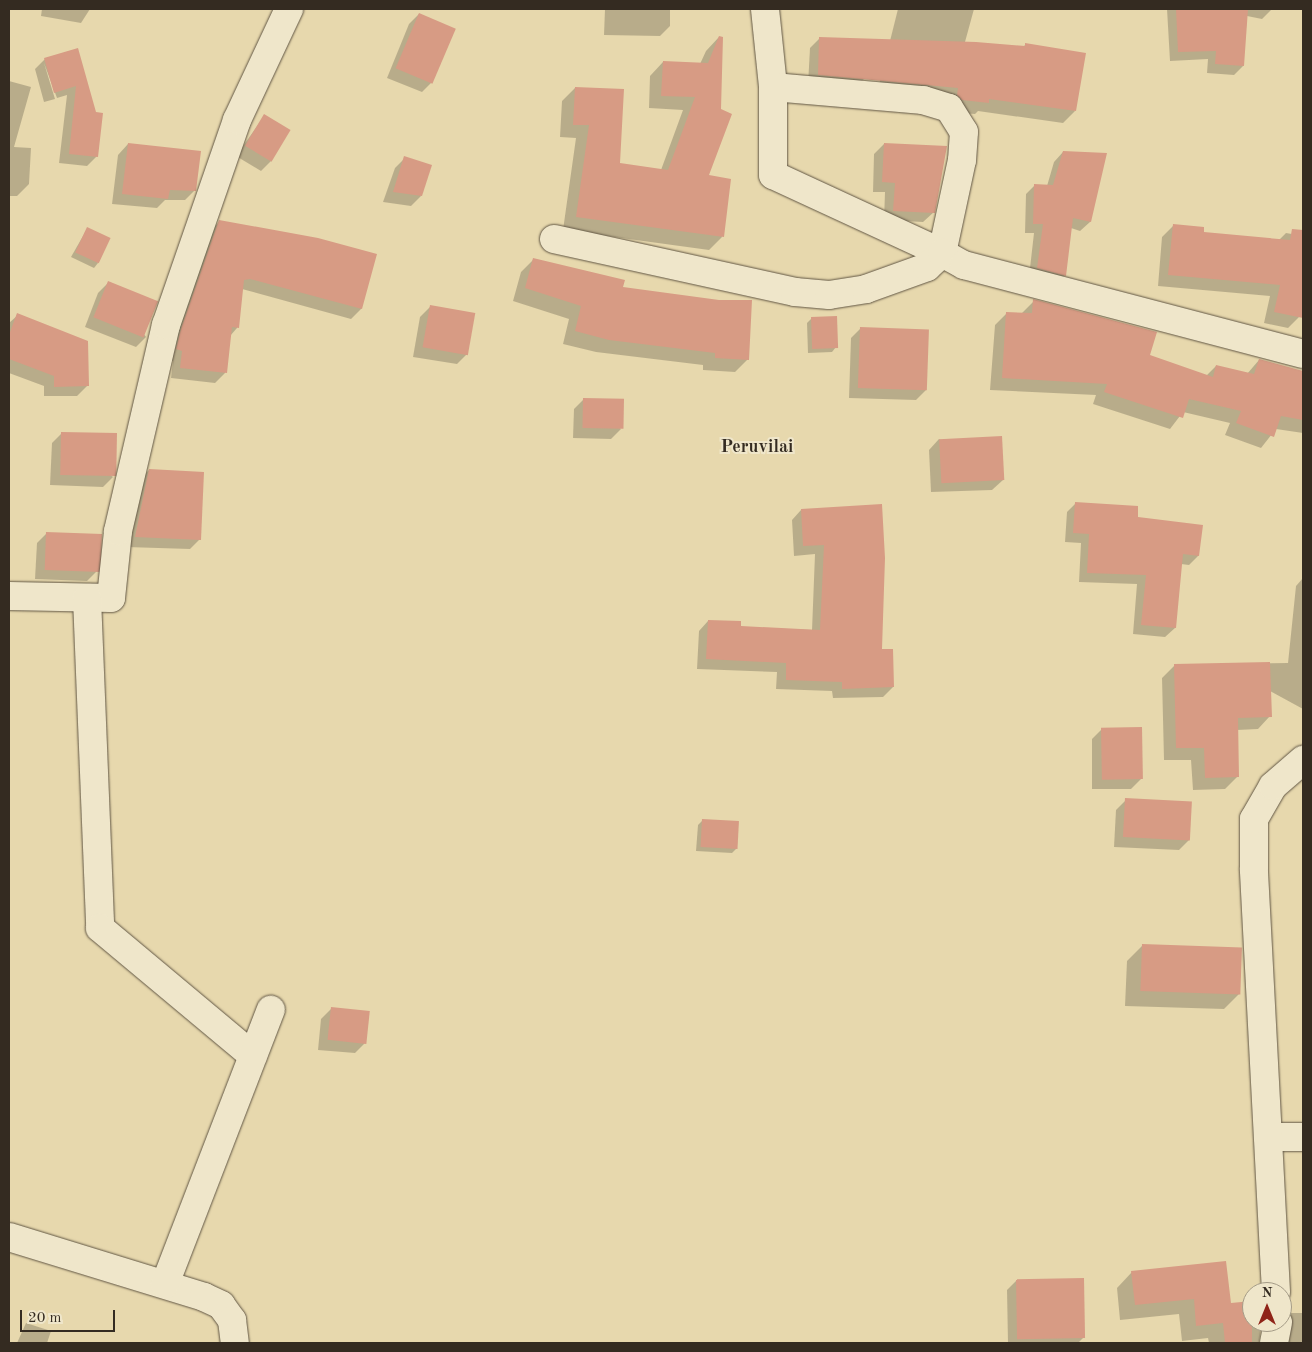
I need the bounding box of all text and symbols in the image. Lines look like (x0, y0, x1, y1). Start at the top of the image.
district label: Peruvilai (721, 436, 793, 458)
north arrow (1242, 1282, 1292, 1332)
text: N (1262, 1286, 1272, 1300)
scale bar (22, 1300, 118, 1332)
text: 20 m (28, 1311, 62, 1326)

